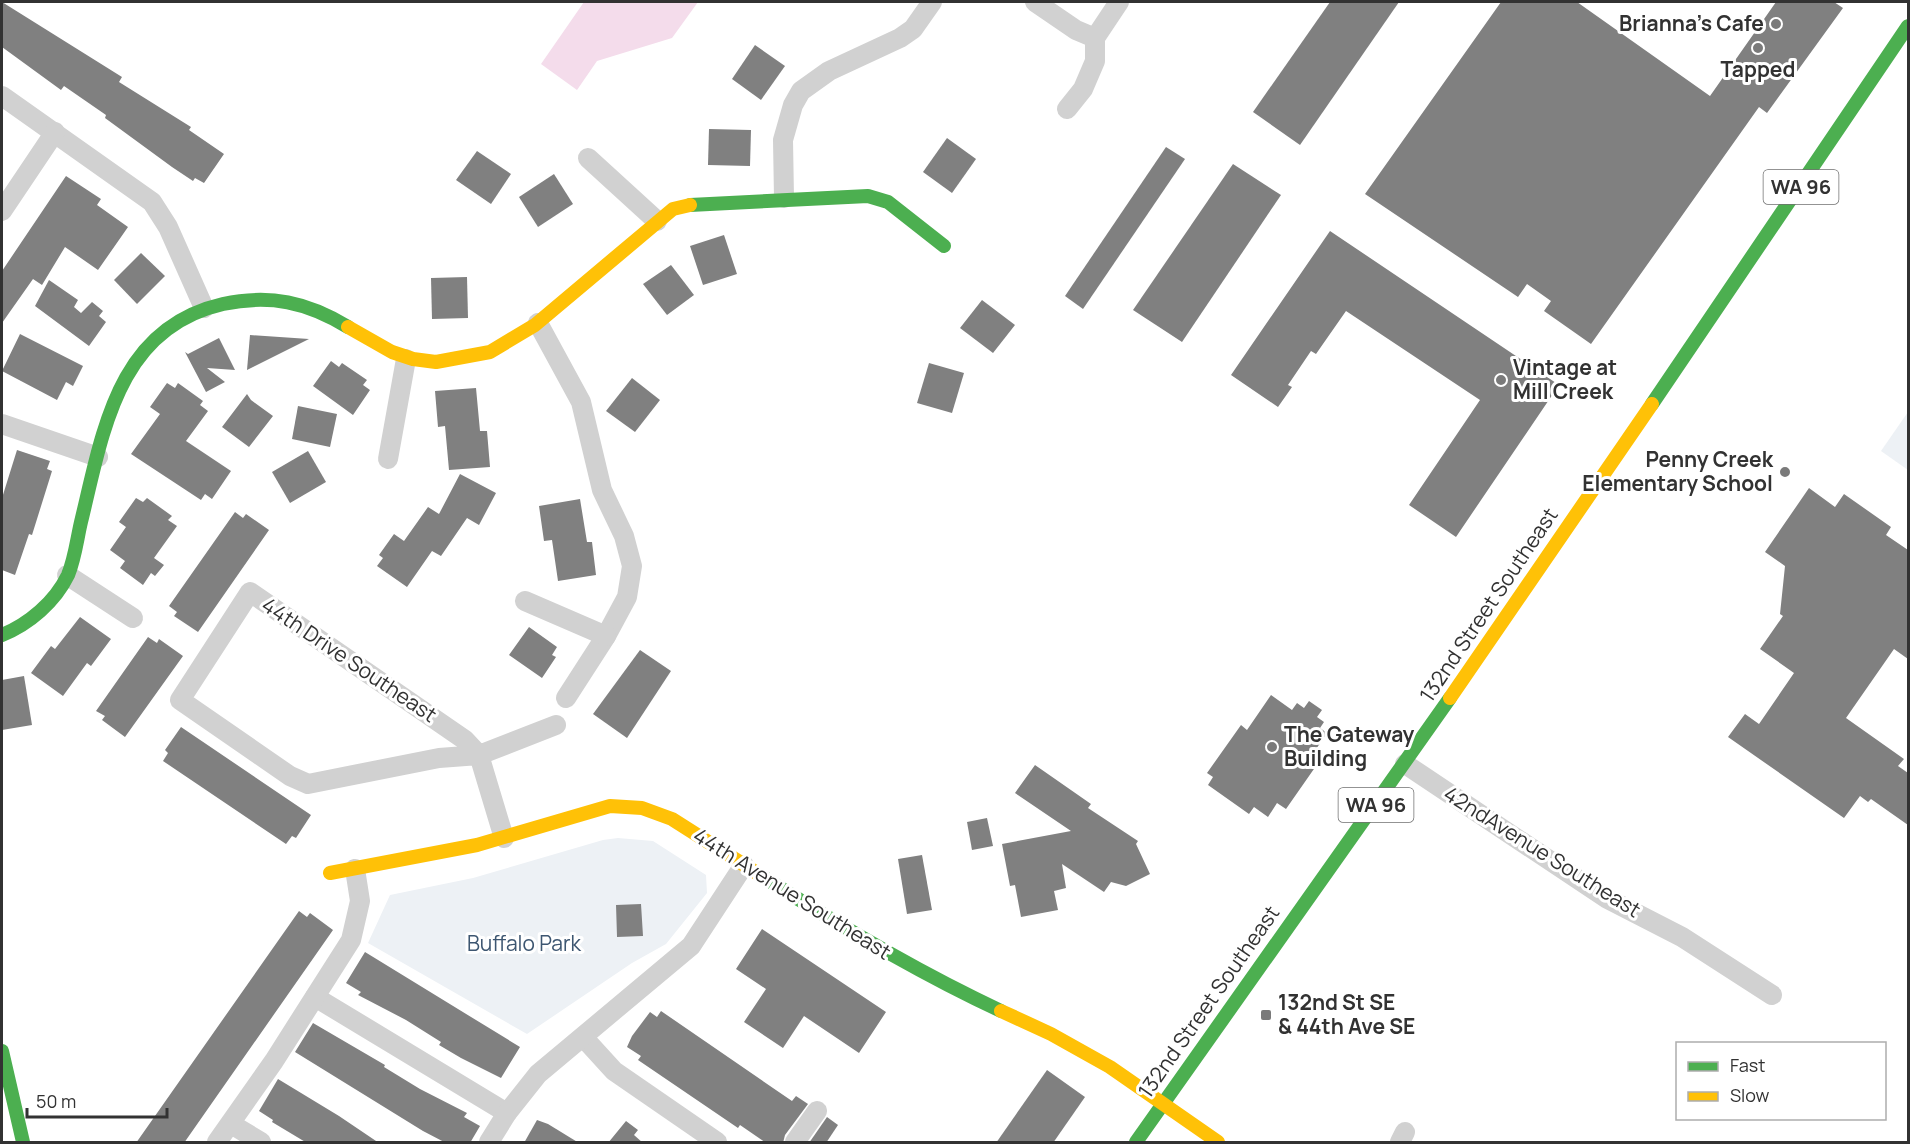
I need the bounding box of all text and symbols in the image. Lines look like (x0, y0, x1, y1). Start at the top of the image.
place label: Brianna's Cafe (1619, 9, 1764, 37)
marker: Brianna's Cafe (1769, 17, 1783, 31)
marker: Tapped (1751, 41, 1765, 55)
place label: Tapped (1721, 55, 1795, 83)
road number: WA 96 (1764, 170, 1838, 204)
place label: Vintage at Mill Creek (1513, 353, 1617, 405)
marker: Vintage at Mill Creek (1494, 373, 1508, 387)
place label: Penny Creek Elementary School (1582, 445, 1774, 497)
marker: Penny Creek Elementary School (1778, 465, 1792, 479)
street label: 132nd Street Southeast (1413, 502, 1564, 707)
street label: 44th Drive Southeast (257, 590, 442, 728)
place label: The Gateway Building (1284, 720, 1415, 772)
marker: The Gateway Building (1265, 740, 1279, 754)
street label: 42ndAvenue Southeast (1439, 779, 1646, 923)
road number: WA 96 (1338, 788, 1414, 822)
street label: 44th Avenue Southeast (688, 821, 897, 965)
street label: 132nd Street Southeast (1131, 900, 1285, 1103)
park label: Buffalo Park (467, 929, 582, 957)
place label: 132nd St SE & 44th Ave SE (1278, 988, 1415, 1040)
marker: 132nd St SE & 44th Ave SE (1259, 1008, 1273, 1022)
legend (1676, 1042, 1886, 1120)
text: Fast (1730, 1053, 1765, 1077)
scale bar (27, 1081, 166, 1119)
text: Slow (1730, 1083, 1770, 1107)
text: 50 m (36, 1089, 76, 1113)

